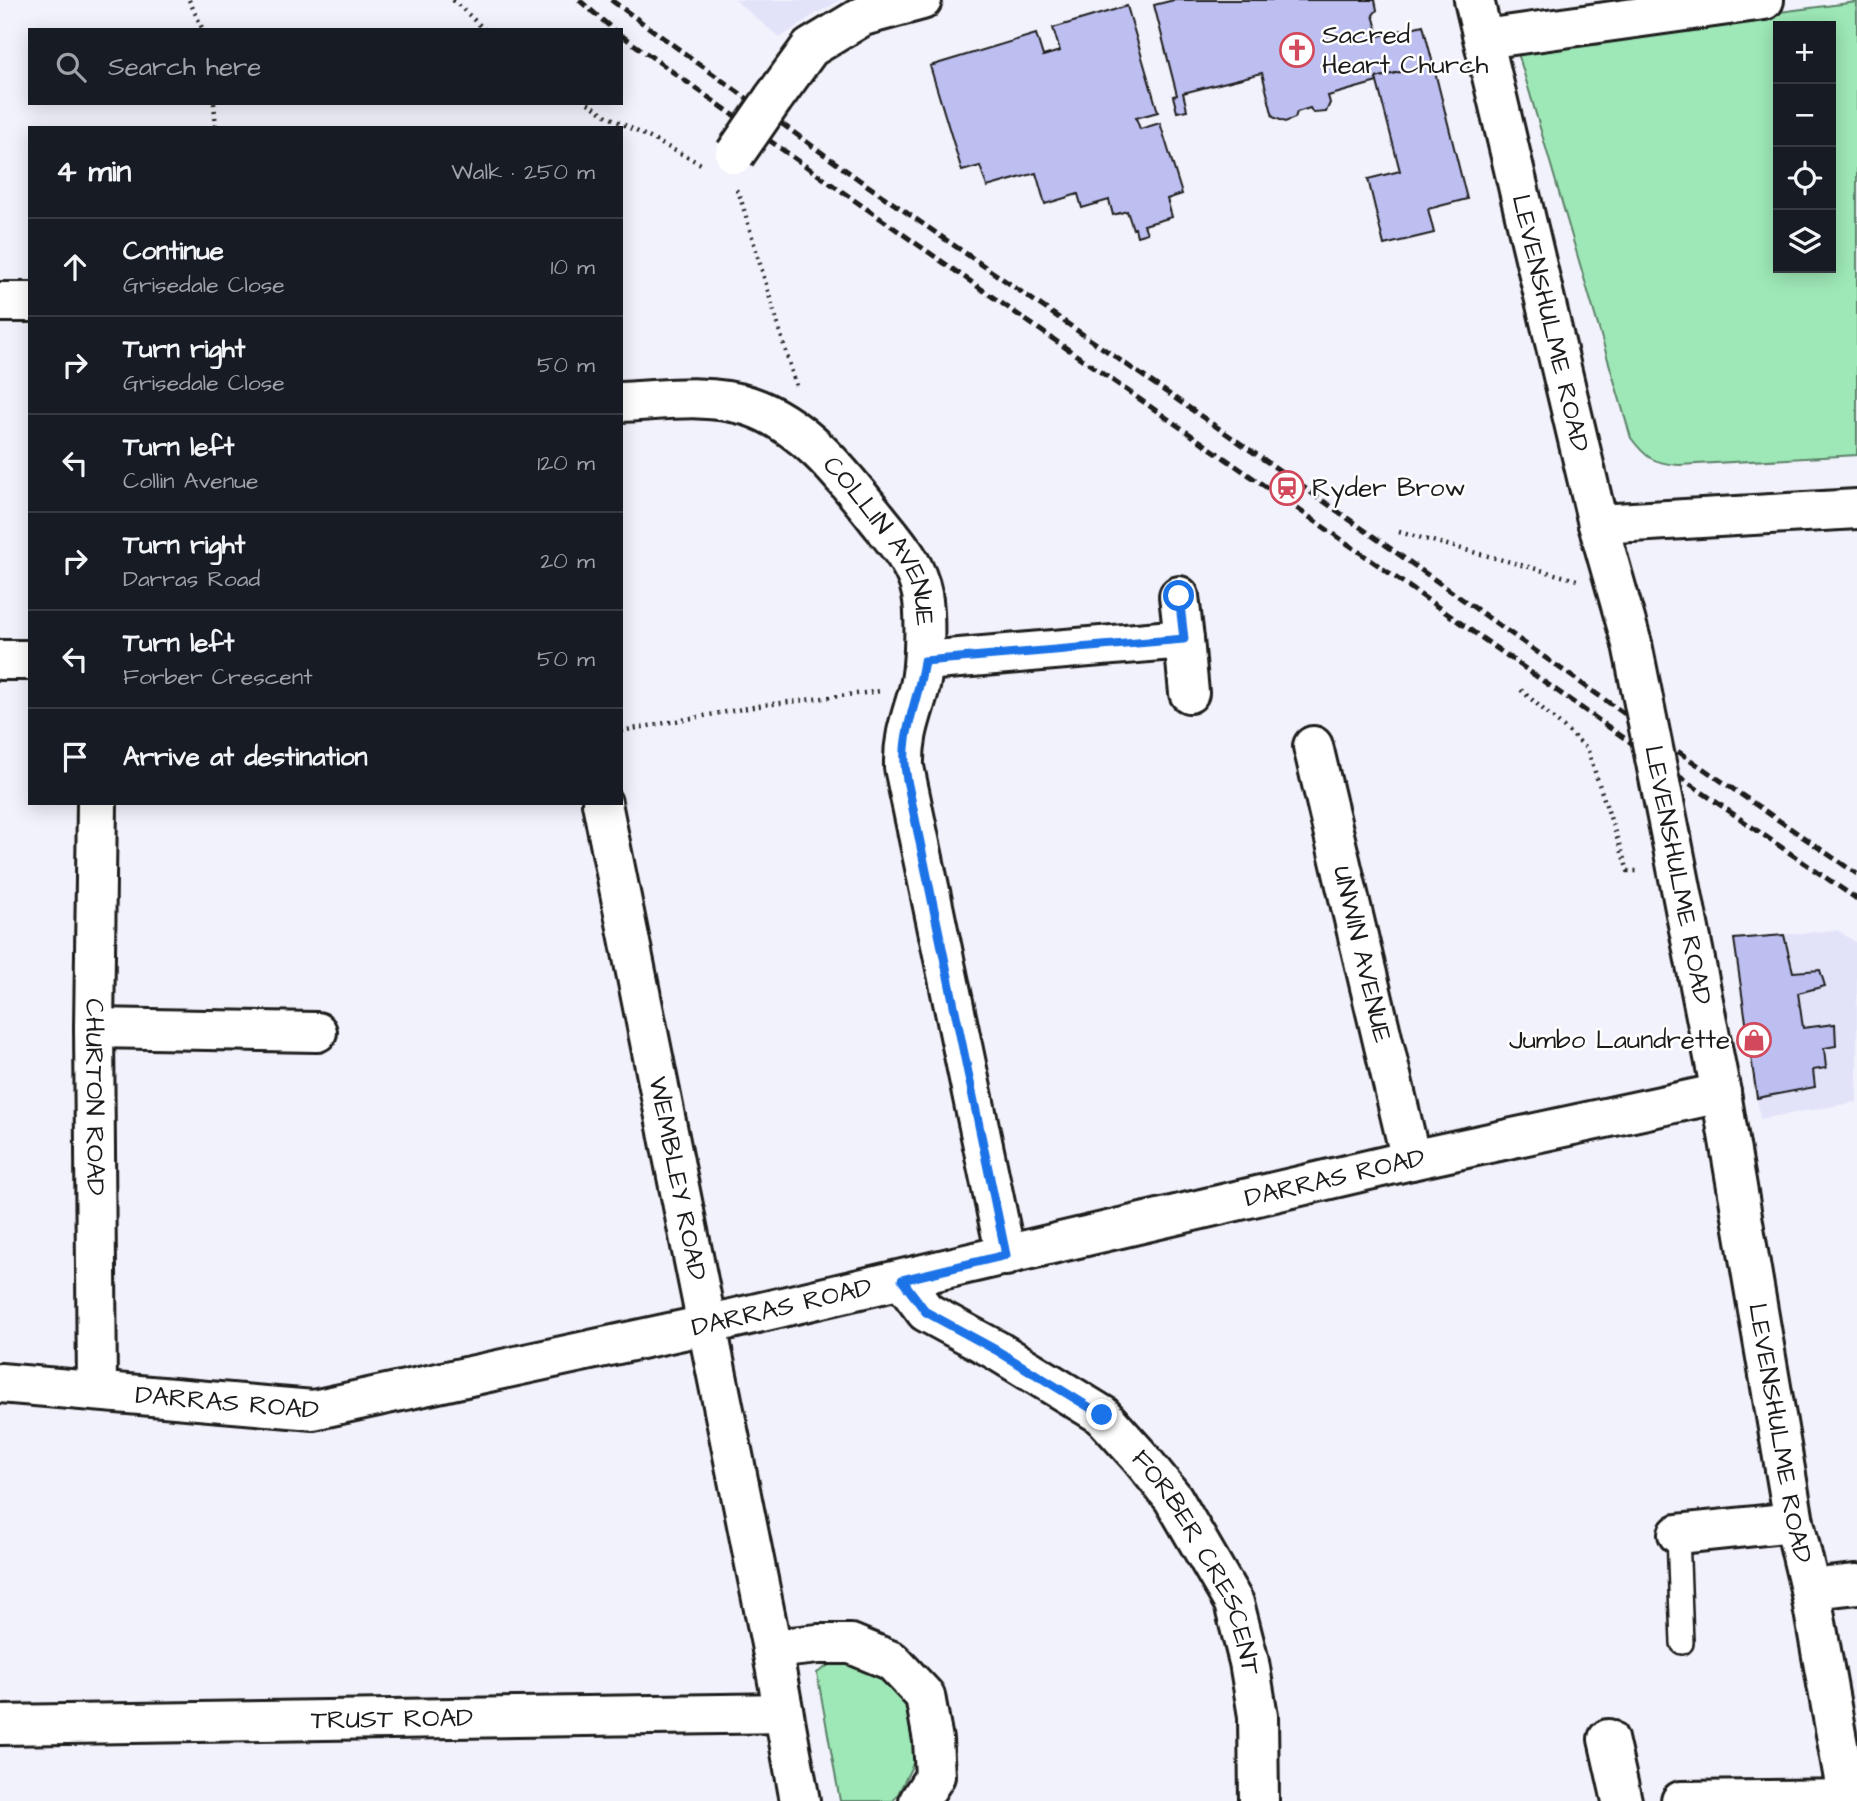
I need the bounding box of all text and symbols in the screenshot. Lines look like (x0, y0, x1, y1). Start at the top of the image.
place label: Sacred Heart Church (1322, 17, 1489, 83)
map controls (1773, 21, 1836, 273)
button: + (1773, 21, 1836, 84)
search box (28, 28, 623, 105)
church icon: Sacred Heart Church (1278, 31, 1316, 69)
icon: search (52, 48, 90, 86)
text: Search here (108, 49, 261, 85)
button: − (1773, 84, 1836, 147)
button: locate (1773, 147, 1836, 210)
text: 4 min (56, 151, 131, 193)
text: Walk · 250 m (451, 156, 595, 188)
street label: LEVENSHULME ROAD (1503, 191, 1598, 455)
button: layers (1773, 210, 1836, 273)
text: Continue (123, 233, 224, 269)
icon: ahead (56, 248, 94, 286)
text: 10 m (550, 251, 595, 283)
text: Grisedale Close (123, 269, 285, 301)
text: Turn right (123, 331, 245, 367)
icon: right (56, 346, 94, 384)
text: 50 m (537, 349, 595, 381)
text: Grisedale Close (123, 367, 285, 399)
text: Turn left (123, 429, 234, 465)
icon: left (56, 444, 94, 482)
text: 120 m (537, 447, 595, 479)
street label: COLLIN AVENUE (815, 448, 942, 626)
text: Collin Avenue (123, 465, 258, 497)
station icon: Ryder Brow (1268, 469, 1306, 507)
place label: Ryder Brow (1312, 470, 1465, 508)
text: Turn right (123, 527, 245, 563)
icon: right (56, 542, 94, 580)
text: 20 m (540, 545, 595, 577)
text: Darras Road (123, 563, 260, 595)
route start (1163, 580, 1194, 611)
text: Turn left (123, 625, 234, 661)
icon: left (56, 640, 94, 678)
text: 50 m (537, 643, 595, 675)
text: Forber Crescent (123, 661, 313, 693)
icon: arrive (56, 738, 94, 776)
text: Arrive at destination (123, 739, 368, 775)
street label: LEVENSHULME ROAD (1635, 742, 1721, 1008)
street label: UNWIN AVENUE (1324, 862, 1401, 1046)
street label: CHURTON ROAD (76, 998, 113, 1196)
shop icon: Jumbo Laundrette (1735, 1021, 1773, 1059)
place label: Jumbo Laundrette (1509, 1022, 1730, 1058)
street label: WEMBLEY ROAD (639, 1073, 716, 1284)
street label: DARRAS ROAD (1241, 1139, 1428, 1216)
street label: DARRAS ROAD (688, 1269, 875, 1346)
street label: LEVENSHULME ROAD (1739, 1300, 1821, 1567)
street label: DARRAS ROAD (134, 1377, 320, 1428)
route end (1086, 1399, 1117, 1430)
street label: FORBER CRESCENT (1123, 1442, 1269, 1678)
street label: TRUST ROAD (311, 1700, 473, 1738)

